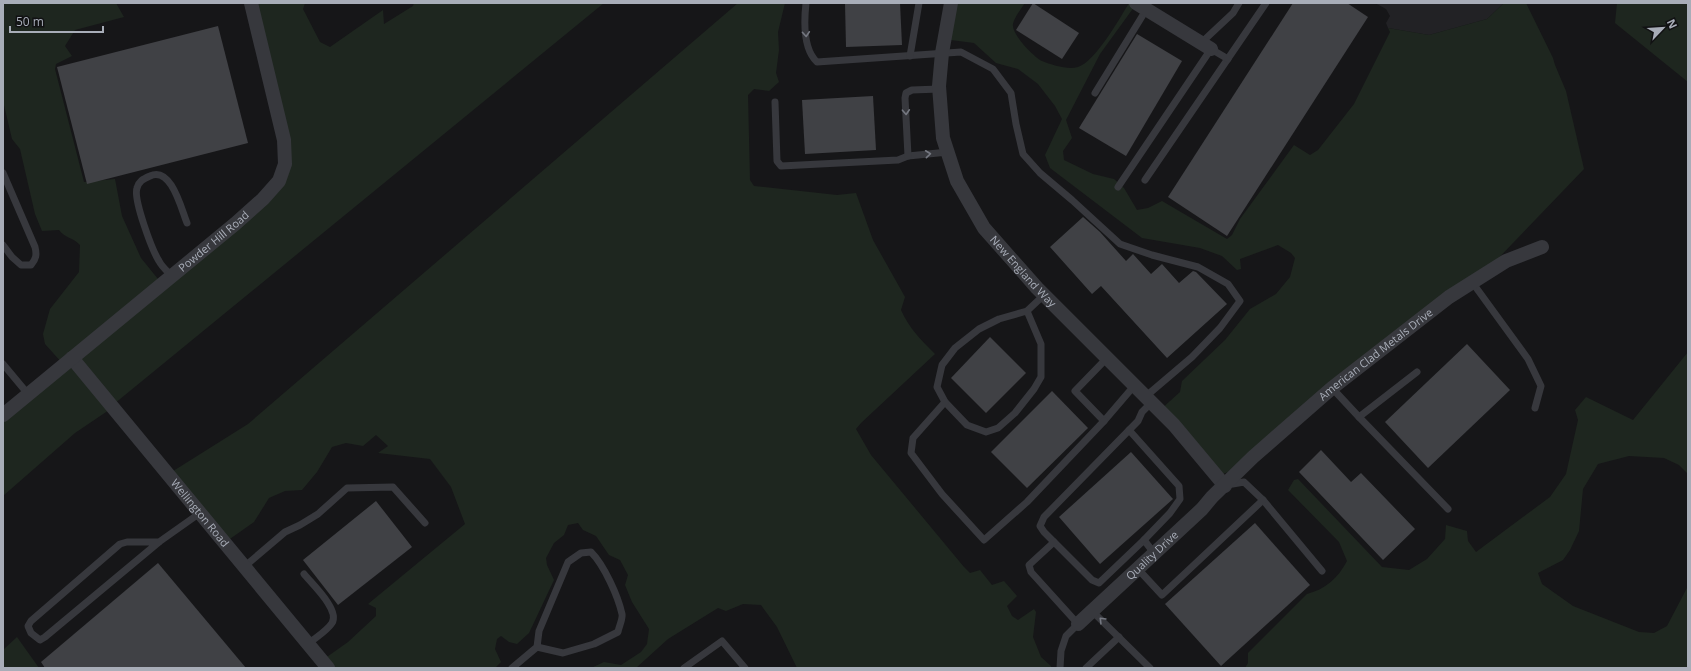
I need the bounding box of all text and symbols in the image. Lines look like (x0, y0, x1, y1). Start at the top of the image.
scale bar (10, 8, 103, 34)
north arrow (1643, 8, 1683, 48)
text: 50 m (16, 13, 44, 30)
text: N (1664, 16, 1681, 31)
one-way arrow (802, 31, 811, 37)
one-way arrow (901, 109, 910, 115)
one-way arrow (925, 150, 931, 159)
street label: Powder Hill Road (175, 207, 252, 275)
street label: New England Way (987, 232, 1060, 310)
street label: American Clad Metals Drive (1315, 305, 1435, 403)
street label: Wellington Road (168, 476, 233, 550)
street label: Quality Drive (1122, 527, 1181, 583)
one-way arrow (1099, 618, 1107, 625)

